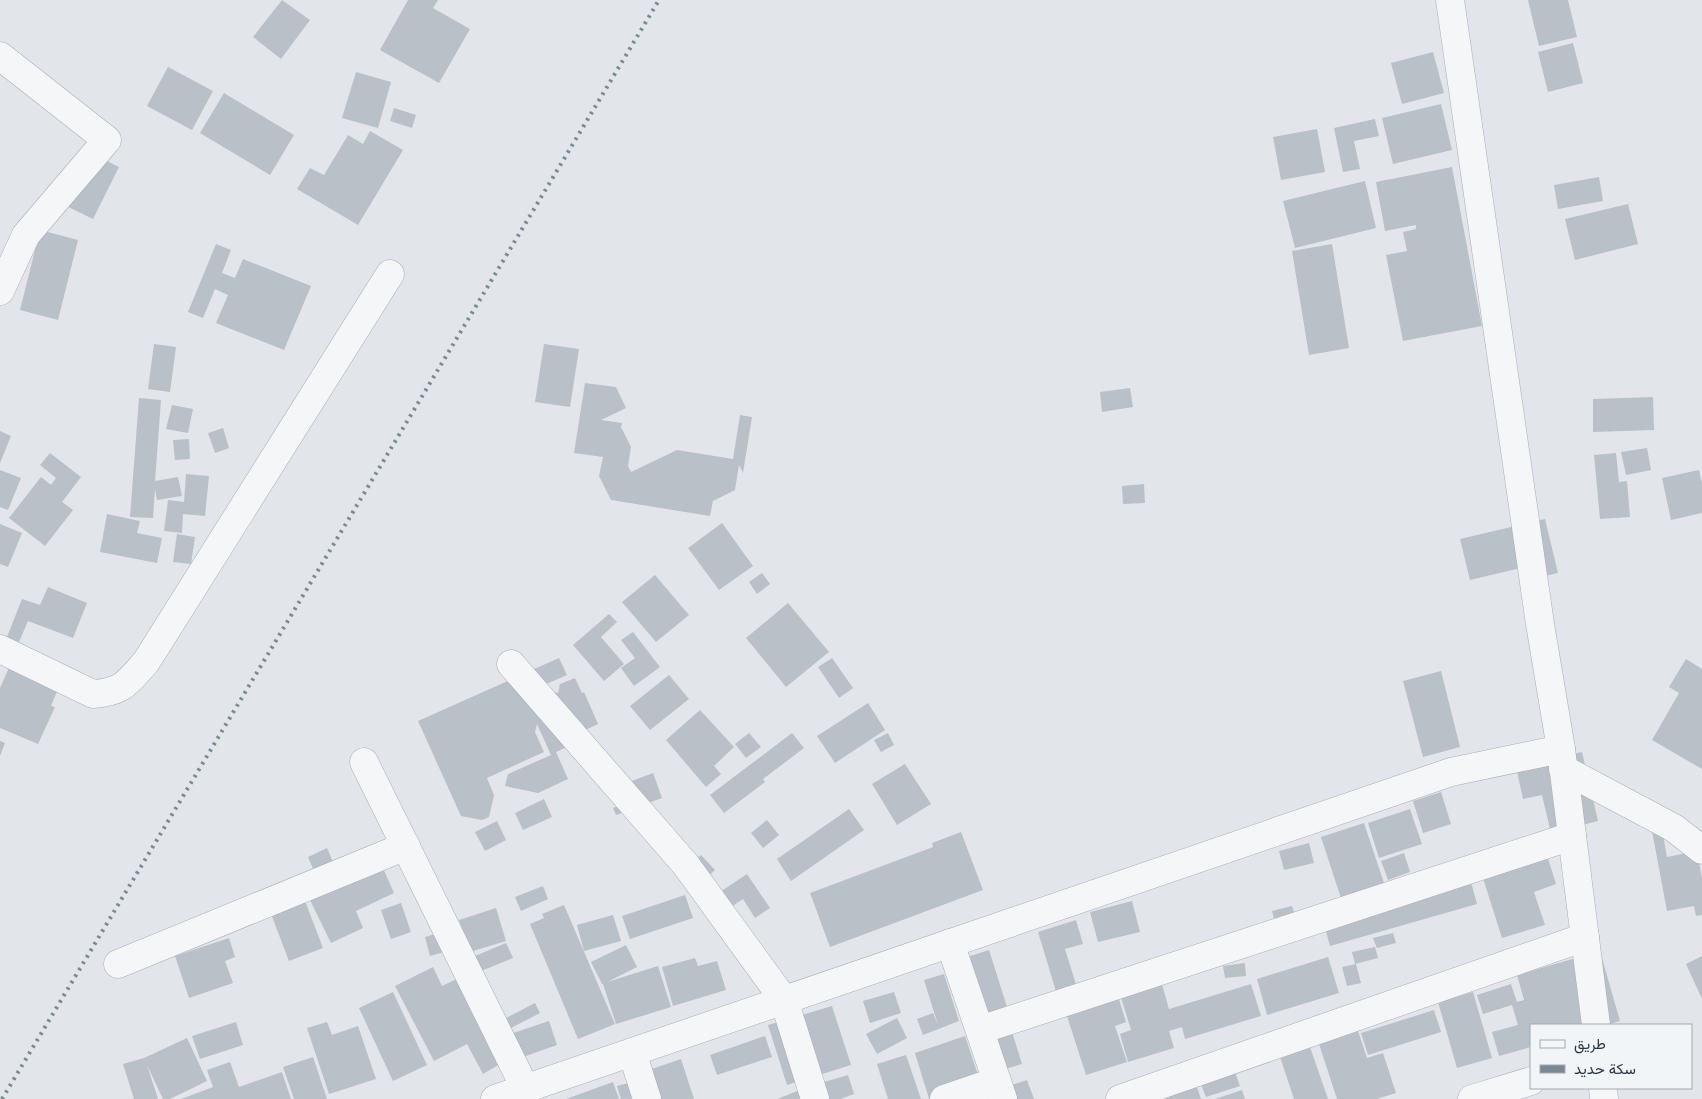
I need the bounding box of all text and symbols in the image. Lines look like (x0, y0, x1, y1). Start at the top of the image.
legend (1530, 1024, 1692, 1089)
text: طريق (1574, 1034, 1606, 1054)
text: سكة حديد (1574, 1059, 1636, 1078)

